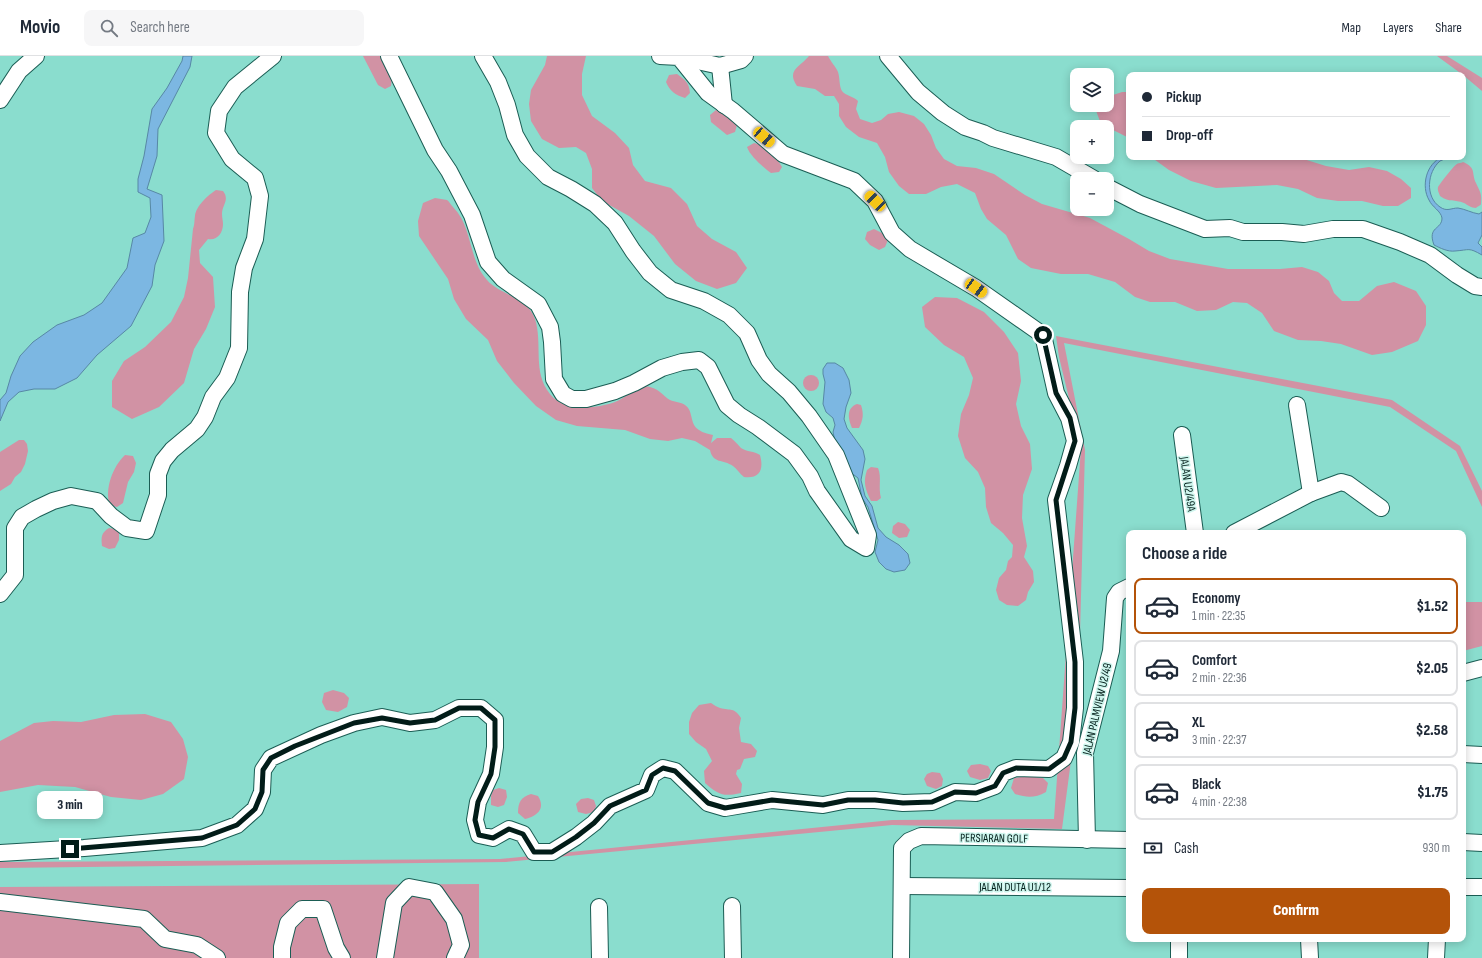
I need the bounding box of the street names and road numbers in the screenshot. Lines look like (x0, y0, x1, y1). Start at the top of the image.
street label: JALAN U2/49A (1176, 455, 1199, 513)
street label: JALAN PALMVIEW U2/49 (1079, 662, 1115, 758)
street label: PERSIARAN GOLF (960, 830, 1028, 847)
street label: JALAN DUTA U1/12 (978, 880, 1051, 895)

